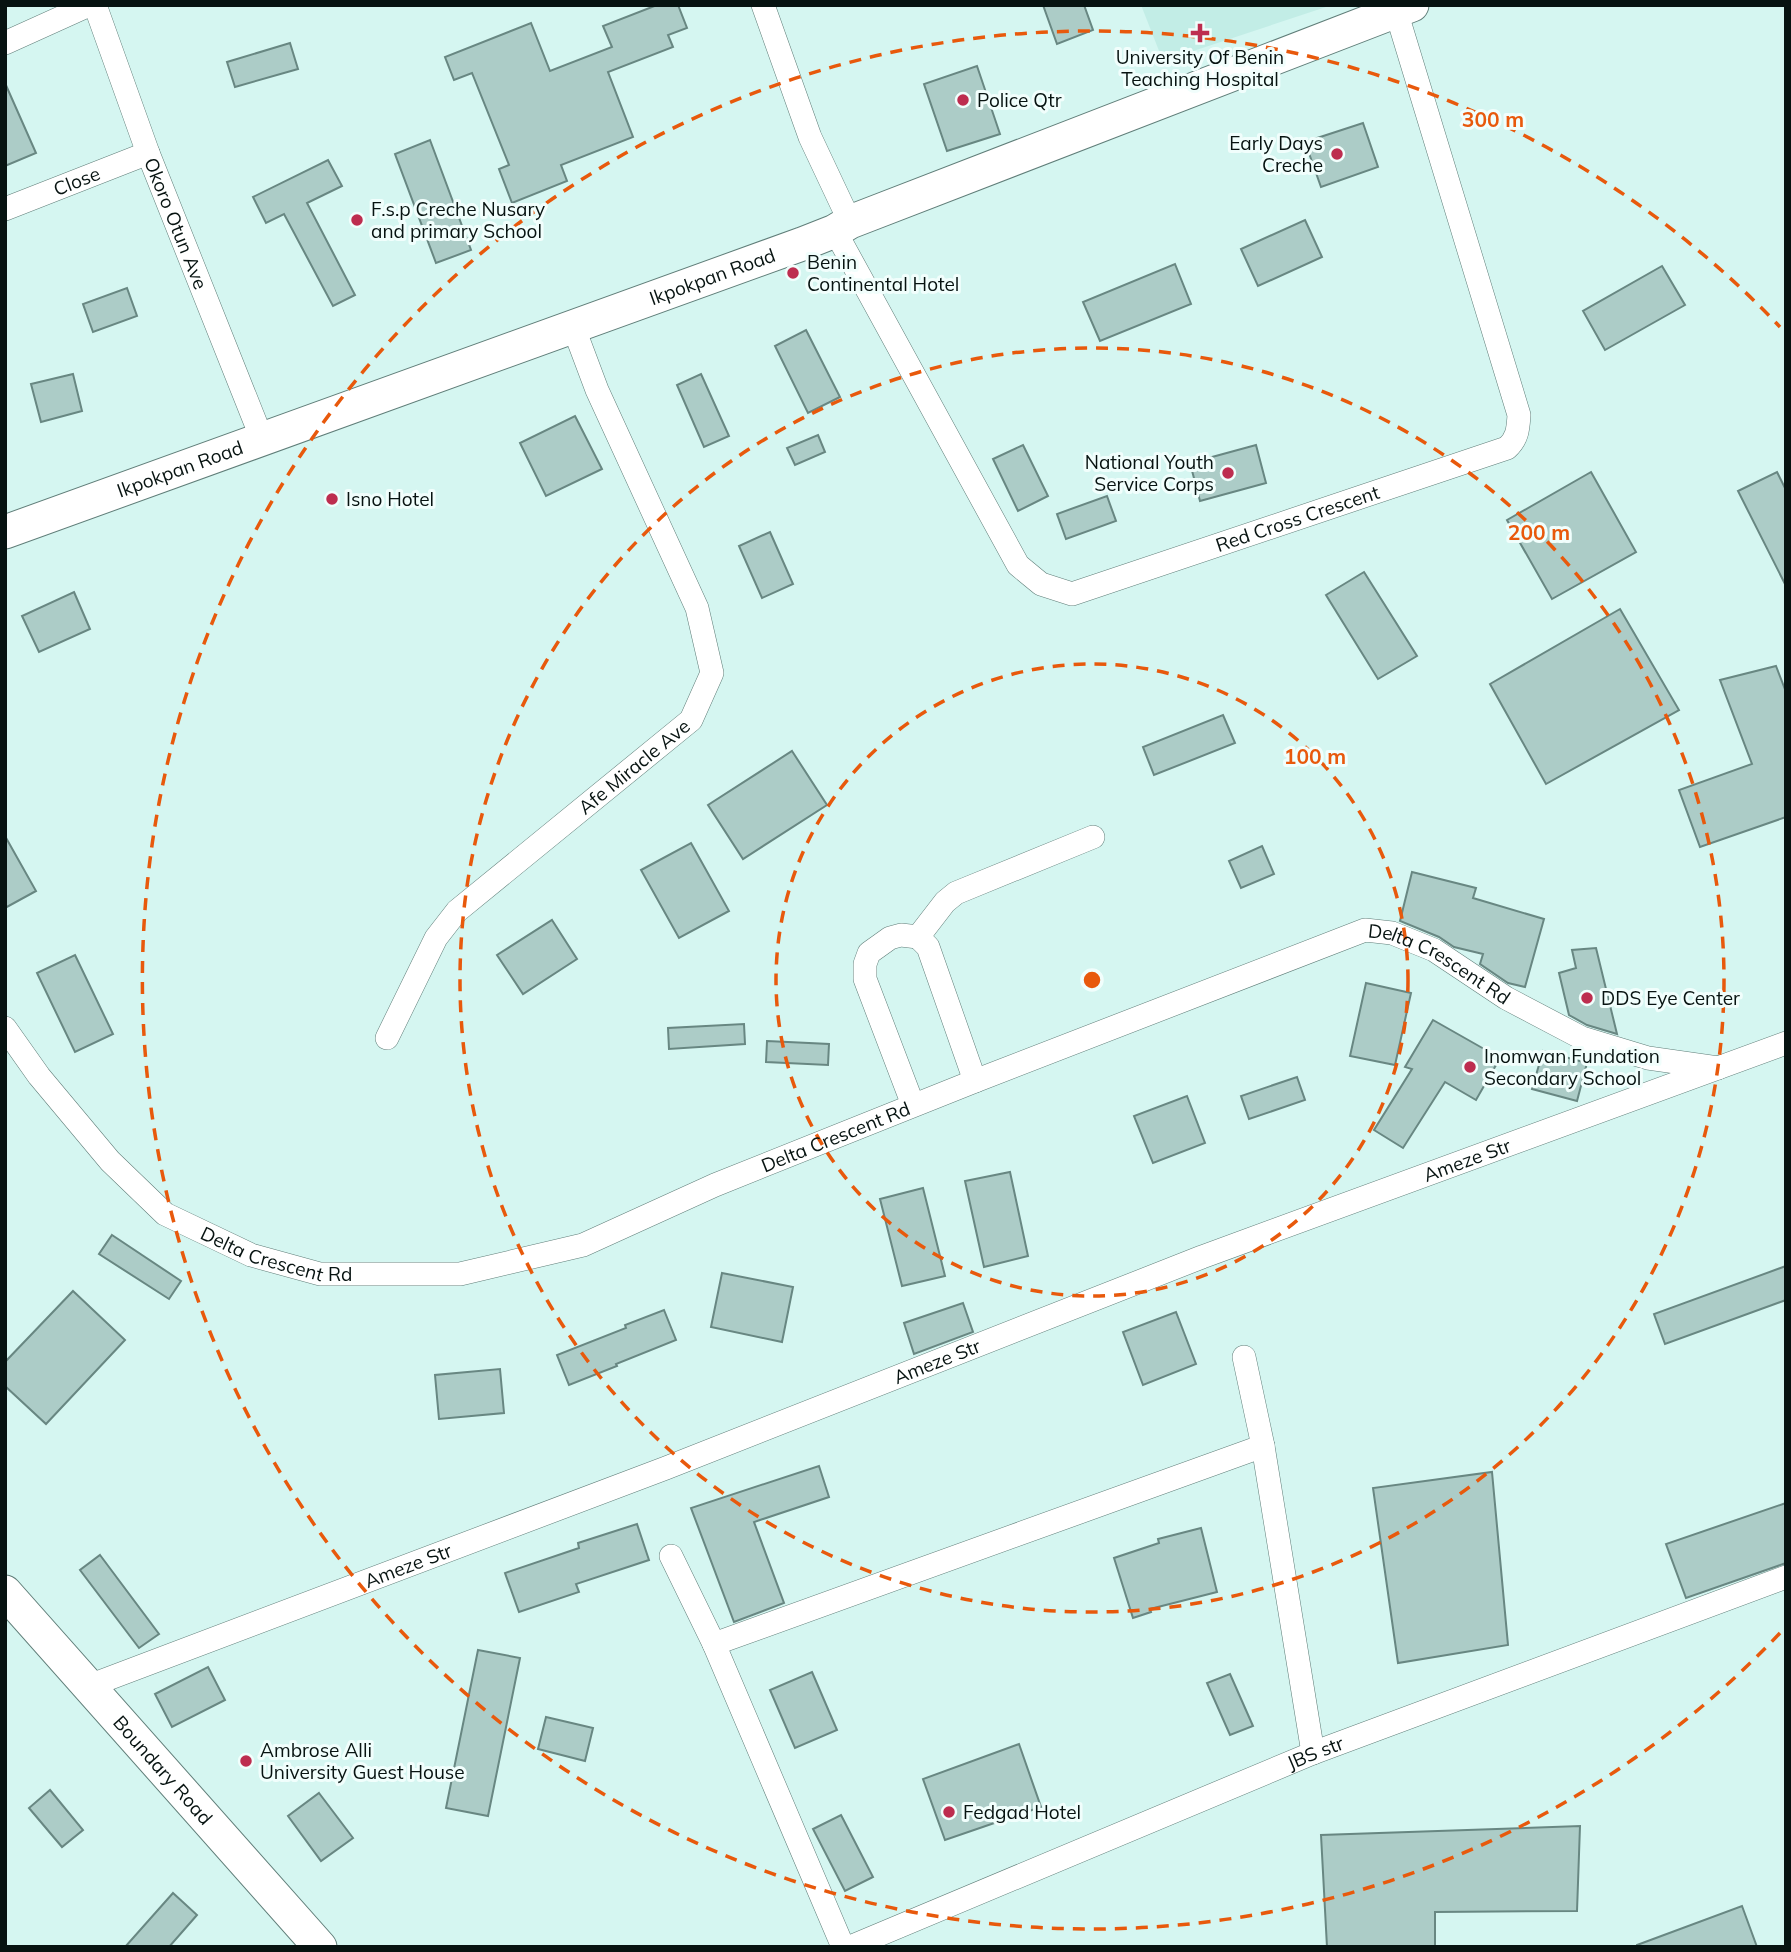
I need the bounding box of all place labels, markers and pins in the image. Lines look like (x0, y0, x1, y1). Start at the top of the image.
marker: University Of Benin Teaching Hospital (1190, 23, 1210, 43)
place label: University Of Benin Teaching Hospital (1116, 45, 1284, 91)
place label: Police Qtr (977, 88, 1062, 112)
marker: Police Qtr (955, 92, 971, 108)
place label: Early Days Creche (1229, 131, 1323, 177)
marker: Early Days Creche (1329, 146, 1345, 162)
place label: F.s.p Creche Nusary and primary School (371, 197, 545, 243)
marker: F.s.p Creche Nusary and primary School (349, 212, 365, 228)
place label: Benin Continental Hotel (807, 250, 959, 296)
marker: Benin Continental Hotel (785, 265, 801, 281)
place label: National Youth Service Corps (1085, 450, 1214, 496)
marker: National Youth Service Corps (1220, 465, 1236, 481)
place label: Isno Hotel (346, 487, 434, 511)
marker: Isno Hotel (324, 491, 340, 507)
centre of rings (1080, 968, 1104, 992)
place label: DDS Eye Center (1601, 986, 1740, 1010)
marker: DDS Eye Center (1579, 990, 1595, 1006)
place label: Inomwan Fundation Secondary School (1484, 1044, 1660, 1090)
marker: Inomwan Fundation Secondary School (1462, 1059, 1478, 1075)
place label: Ambrose Alli University Guest House (260, 1738, 465, 1784)
marker: Ambrose Alli University Guest House (238, 1753, 254, 1769)
place label: Fedgad Hotel (963, 1800, 1081, 1824)
marker: Fedgad Hotel (941, 1804, 957, 1820)

